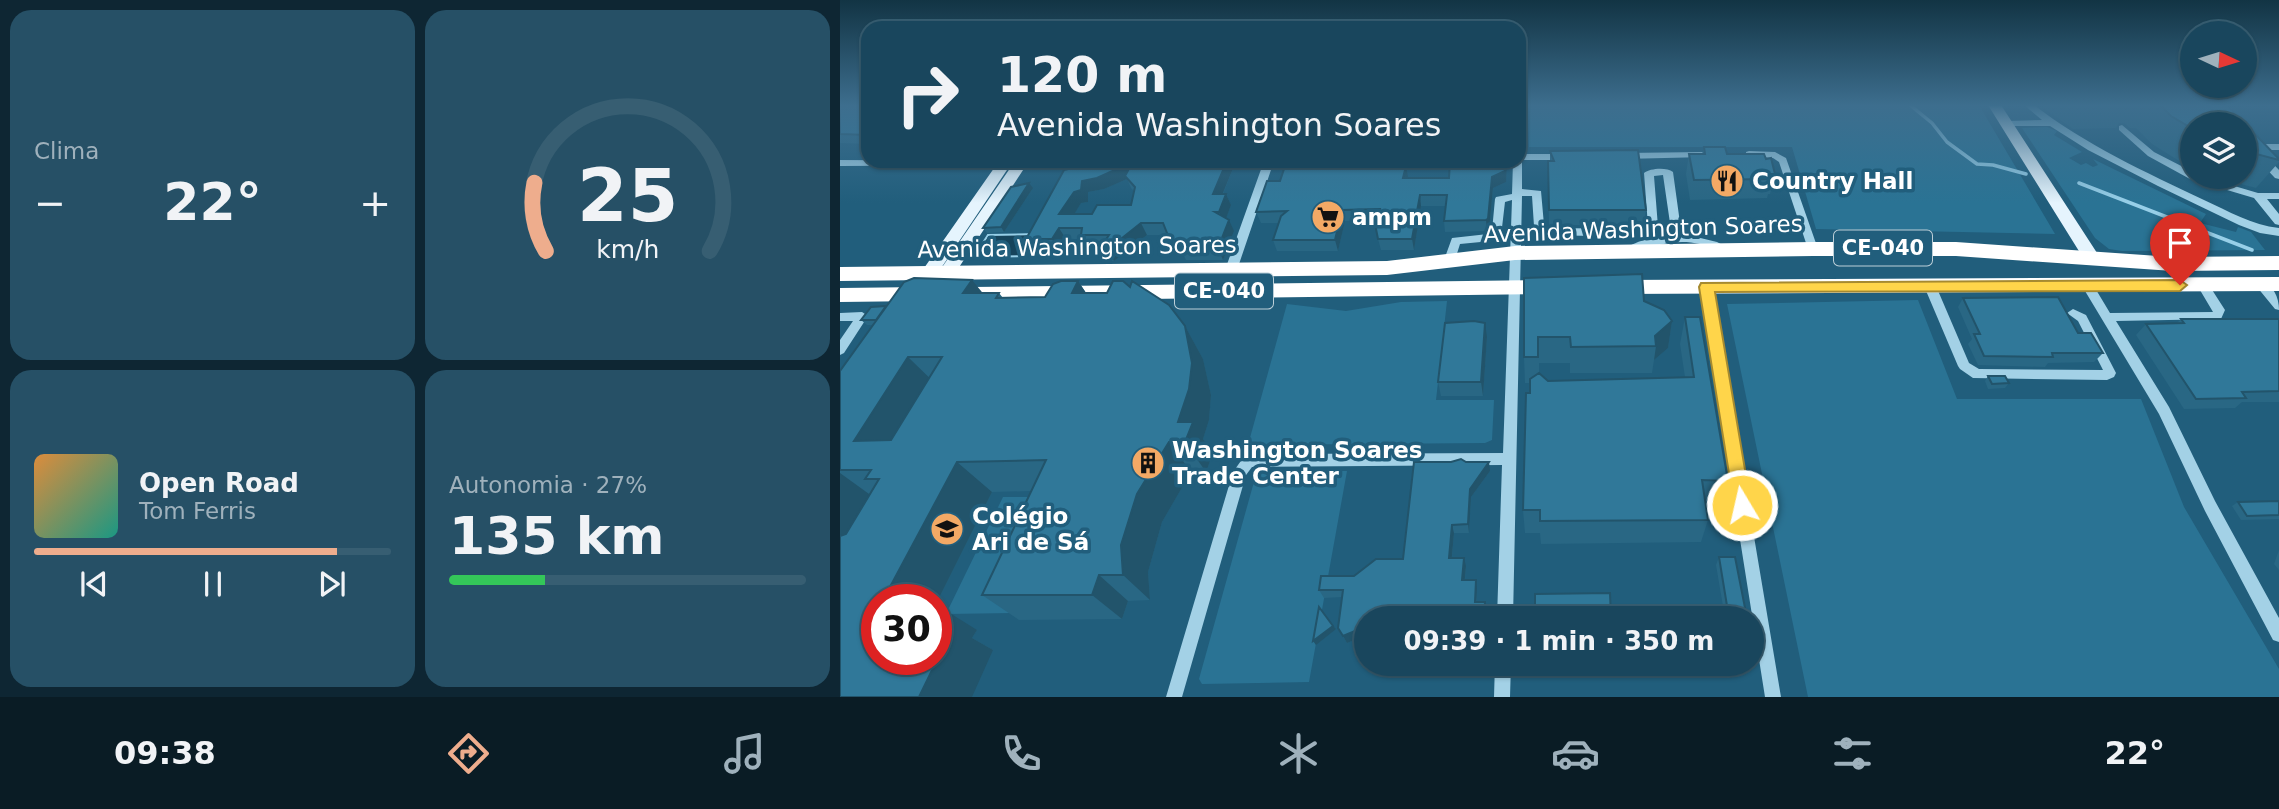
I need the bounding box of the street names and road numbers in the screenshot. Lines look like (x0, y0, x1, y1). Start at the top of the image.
street label: Avenida Washington Soares (1483, 210, 1803, 248)
road number: CE-040 (1834, 230, 1932, 266)
street label: Avenida Washington Soares (917, 231, 1237, 263)
road number: CE-040 (1175, 274, 1273, 308)

